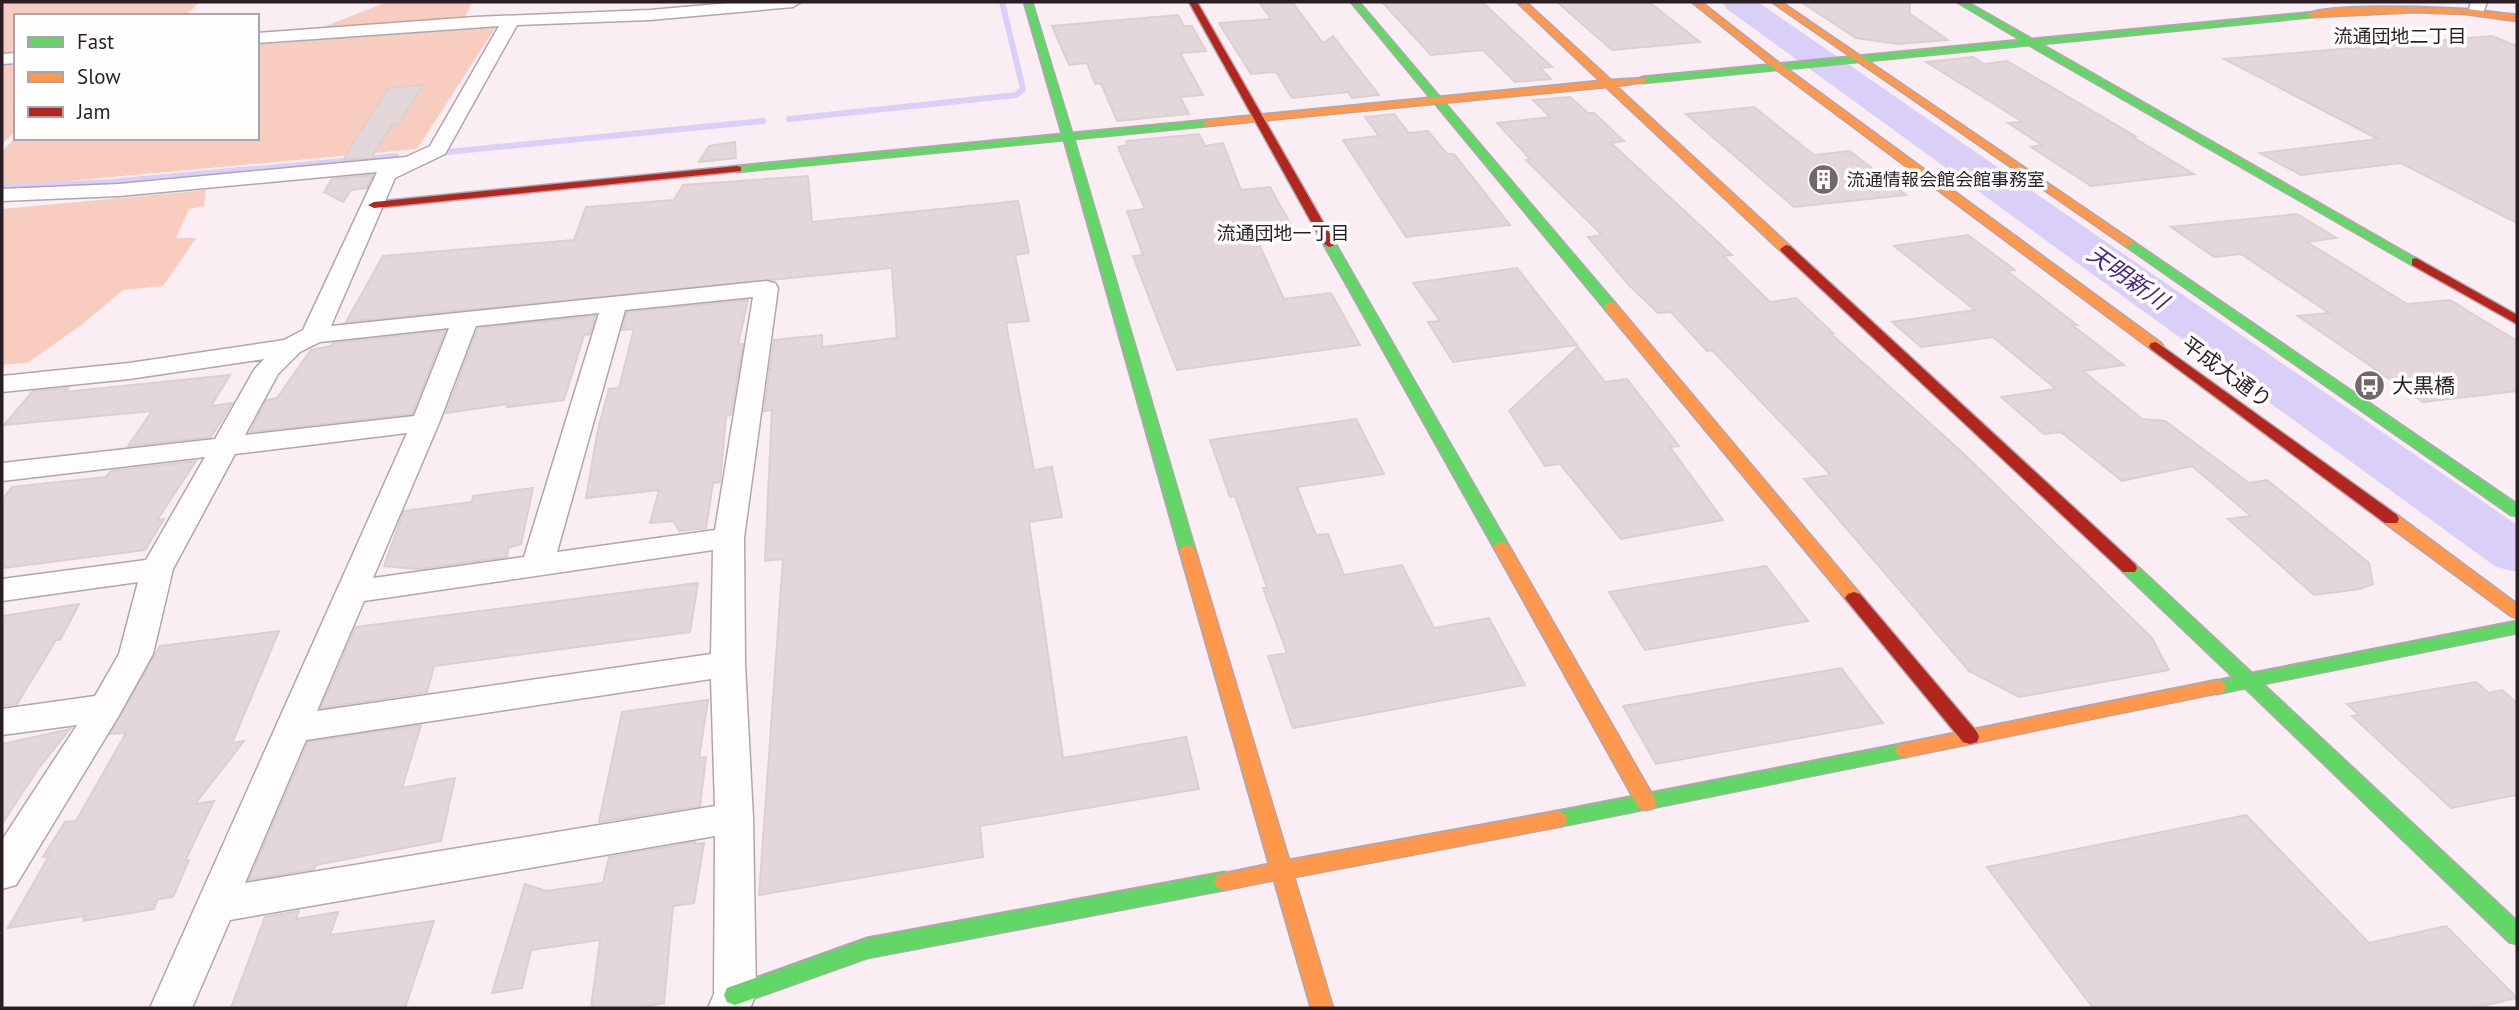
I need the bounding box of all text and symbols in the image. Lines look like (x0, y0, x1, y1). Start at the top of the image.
legend (14, 14, 259, 140)
district label: 流通団地二丁目 (2333, 24, 2467, 48)
text: Fast (77, 28, 114, 55)
text: Slow (77, 63, 121, 90)
text: Jam (76, 98, 111, 125)
building icon: 流通情報会館会館事務室 (1807, 162, 1841, 196)
place label: 流通情報会館会館事務室 (1847, 168, 2045, 191)
district label: 流通団地一丁目 (1216, 221, 1350, 245)
water label: 天明新川 (2082, 239, 2176, 317)
street label: 平成大通り (2177, 330, 2277, 414)
bus stop icon: 大黒橋 (2352, 368, 2386, 402)
place label: 大黒橋 (2392, 372, 2455, 399)

